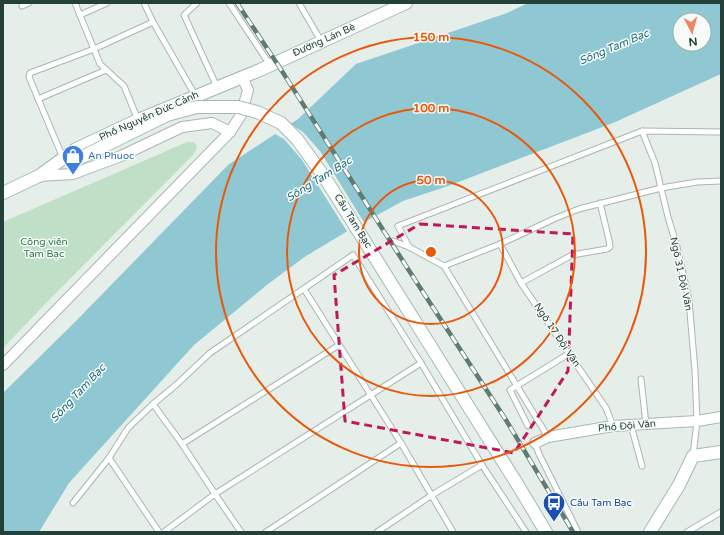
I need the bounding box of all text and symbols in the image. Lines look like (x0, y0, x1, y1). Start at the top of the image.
north arrow (672, 12, 712, 52)
street label: Đường Lán Bè (291, 21, 358, 59)
water label: Sông Tam Bạc (577, 26, 652, 68)
text: 150 m (413, 30, 449, 44)
text: N (688, 35, 698, 48)
street label: Phố Nguyễn Đức Cảnh (97, 89, 201, 143)
text: 100 m (413, 101, 449, 115)
shop icon: An Phuoc (60, 143, 86, 176)
place label: An Phuoc (88, 150, 134, 162)
water label: Sông Tam Bạc (284, 153, 355, 204)
text: 50 m (416, 173, 446, 187)
street label: Cầu Tam Bạc (332, 192, 374, 250)
park label: Công viên Tam Bạc (20, 236, 68, 260)
street label: Ngõ 31 Đội Văn (667, 236, 695, 312)
centre of rings (424, 245, 438, 259)
street label: Ngõ 17 Đội Văn (531, 301, 583, 369)
water label: Sông Tam Bạc (48, 360, 109, 425)
street label: Phố Đội Văn (598, 417, 656, 435)
bus stop icon: Cầu Tam Bạc (541, 490, 567, 523)
place label: Cầu Tam Bạc (570, 497, 632, 509)

